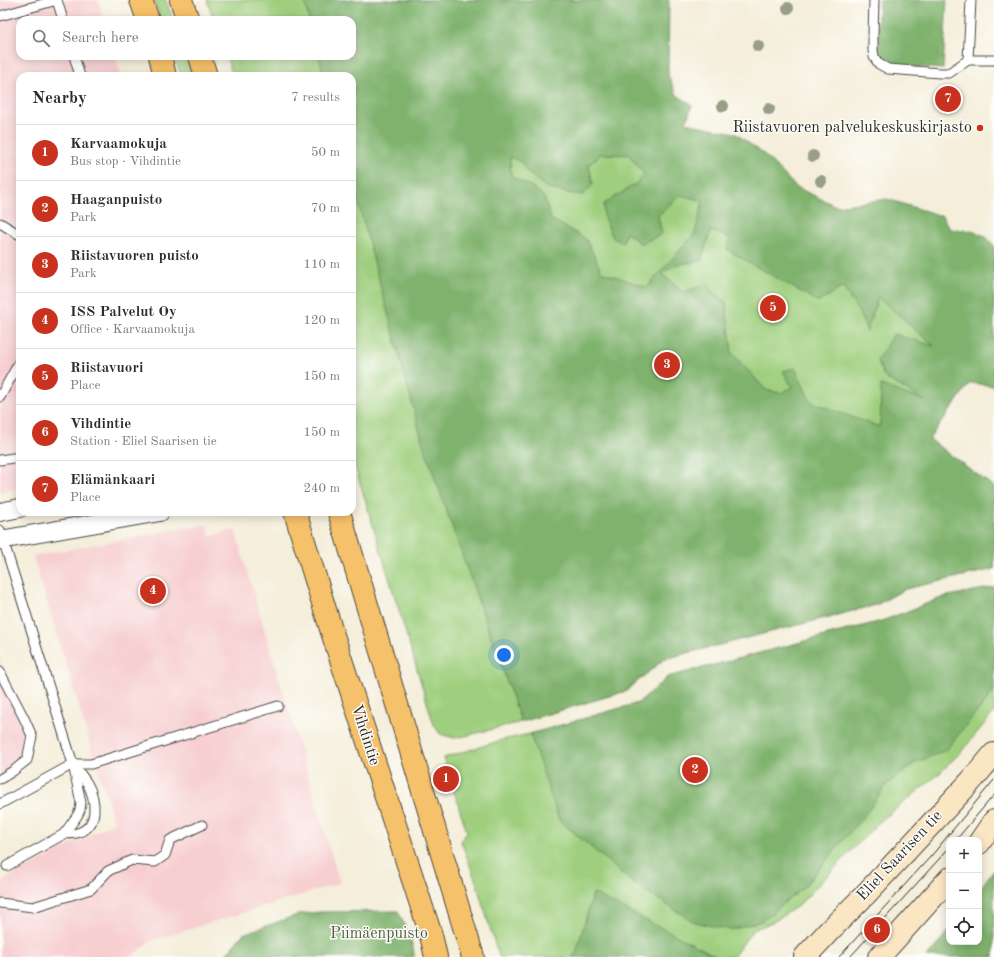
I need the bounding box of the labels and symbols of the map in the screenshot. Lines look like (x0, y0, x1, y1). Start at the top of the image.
pin: 7 (935, 84, 961, 114)
place label: Riistavuoren palvelukeskuskirjasto (732, 120, 972, 136)
marker: Riistavuoren palvelukeskuskirjasto (975, 123, 985, 133)
pin: 5 (760, 293, 786, 323)
pin: 3 (654, 350, 680, 380)
pin: 4 (140, 576, 166, 606)
your location (494, 645, 514, 665)
street label: Vihdintie (348, 702, 382, 768)
pin: 2 (682, 755, 708, 785)
pin: 1 (433, 764, 459, 794)
street label: Eliel Saarisen tie (854, 808, 946, 904)
pin: 6 (864, 915, 890, 945)
park label: Piimäenpuisto (330, 926, 428, 942)

